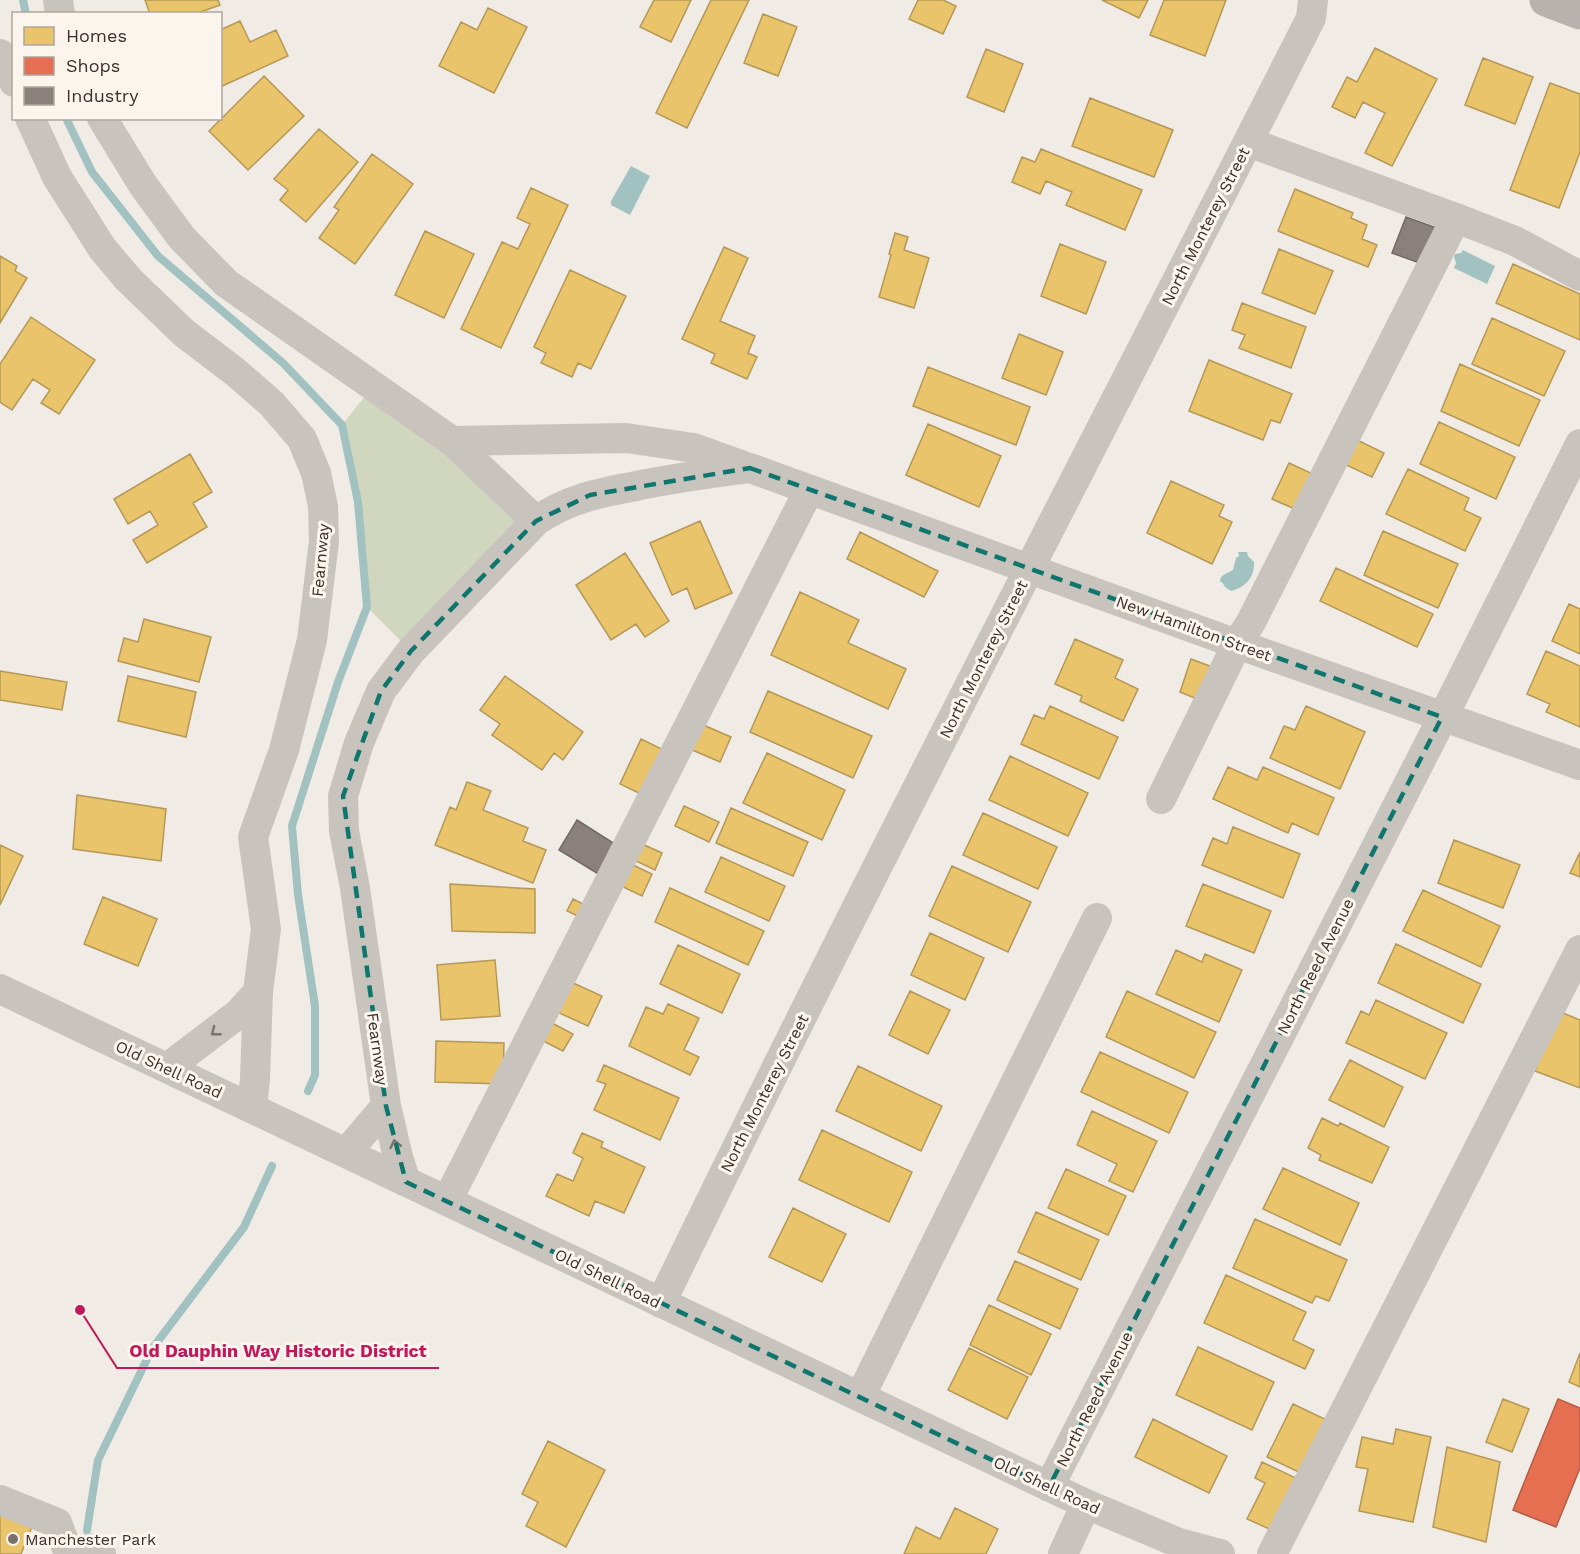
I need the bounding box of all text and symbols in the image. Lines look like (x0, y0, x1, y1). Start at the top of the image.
legend (12, 12, 222, 120)
text: Homes (66, 25, 127, 46)
text: Shops (66, 55, 120, 76)
text: Industry (66, 85, 139, 106)
street label: North Monterey Street (1157, 144, 1254, 308)
street label: Fearnway (308, 522, 333, 597)
street label: North Monterey Street (935, 577, 1032, 741)
street label: New Hamilton Street (1114, 592, 1274, 665)
street label: North Reed Avenue (1273, 895, 1358, 1037)
street label: Fearnway (363, 1011, 392, 1088)
street label: North Monterey Street (716, 1011, 813, 1175)
one-way arrow (211, 1024, 222, 1035)
street label: Old Shell Road (112, 1036, 225, 1102)
one-way arrow (389, 1139, 402, 1149)
street label: Old Shell Road (552, 1245, 664, 1312)
street label: North Reed Avenue (1052, 1328, 1137, 1470)
callout: Old Dauphin Way Historic District (117, 1332, 439, 1368)
text: Old Dauphin Way Historic District (129, 1340, 427, 1361)
street label: Old Shell Road (990, 1452, 1103, 1518)
place label: Manchester Park (25, 1530, 156, 1549)
marker: Manchester Park (6, 1532, 20, 1546)

